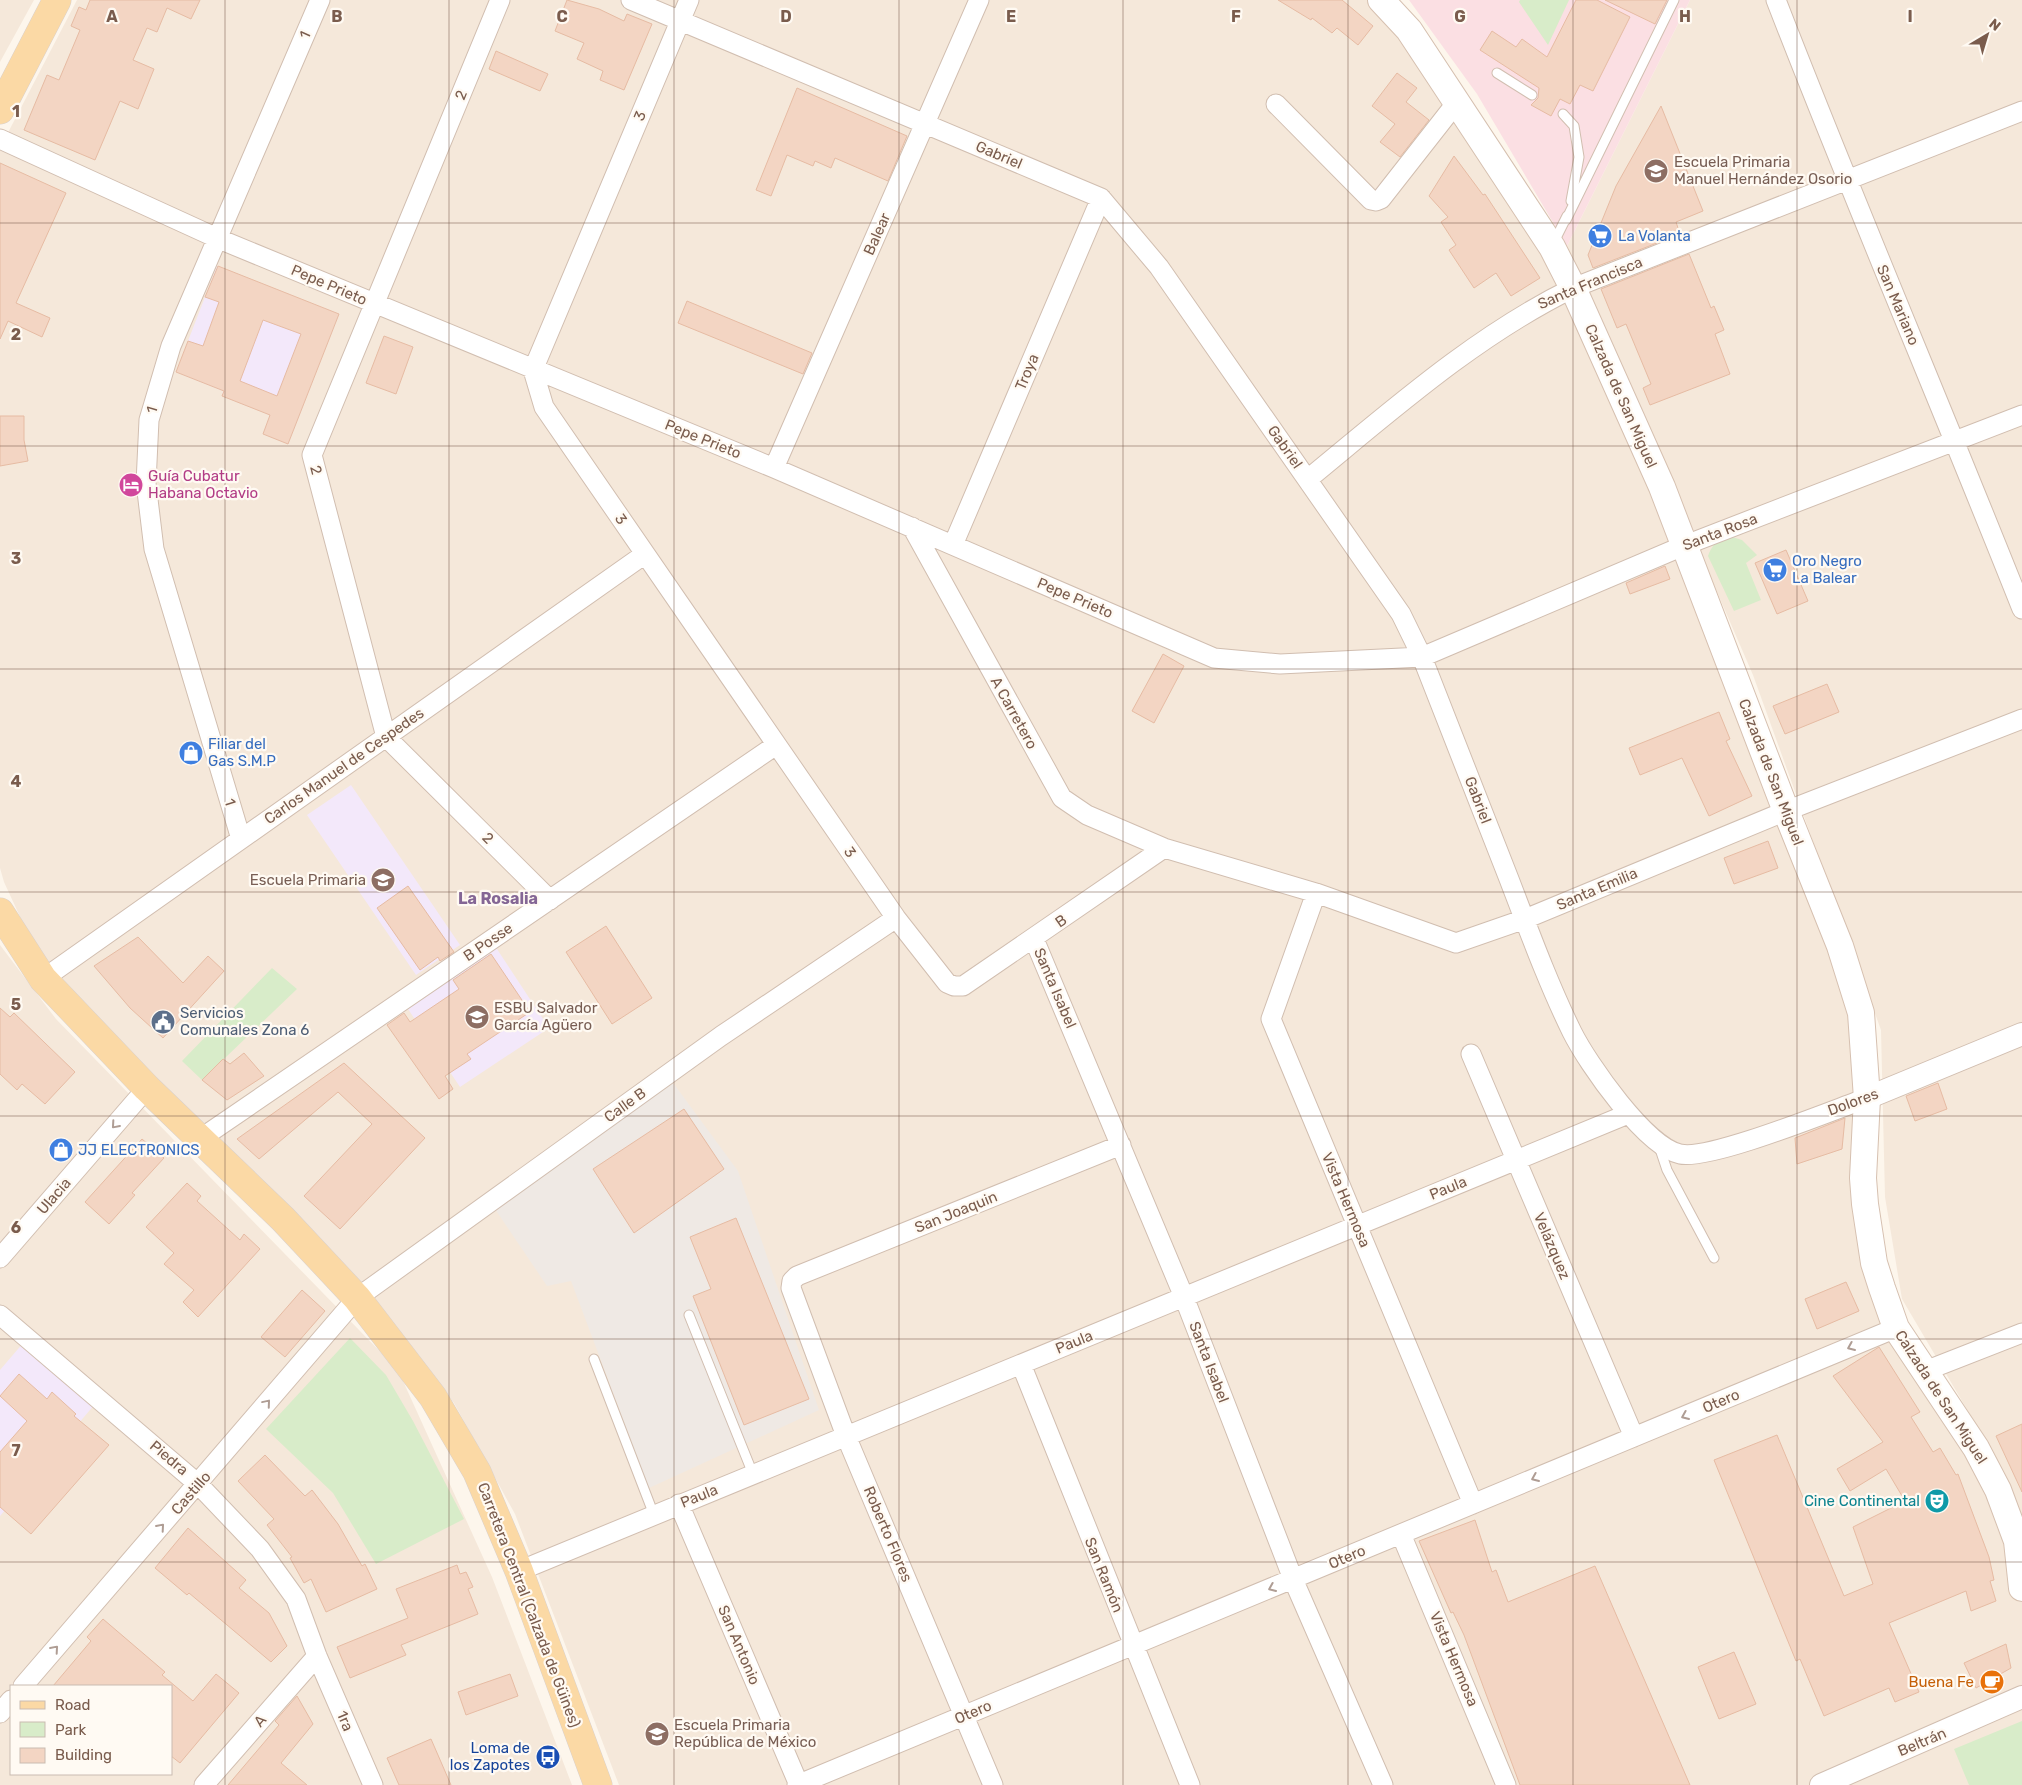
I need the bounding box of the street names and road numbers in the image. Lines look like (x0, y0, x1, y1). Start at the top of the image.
street label: 1 (295, 28, 315, 42)
street label: 2 (451, 87, 471, 102)
street label: 3 (630, 108, 650, 124)
street label: Gabriel (973, 137, 1025, 173)
street label: Balear (860, 210, 894, 258)
street label: Santa Francisca (1535, 253, 1645, 313)
street label: Pepe Prieto (288, 261, 370, 309)
street label: San Mariano (1873, 262, 1923, 348)
street label: Calzada de San Miguel (1581, 321, 1661, 471)
street label: Troya (1011, 351, 1043, 393)
street label: 1 (142, 404, 162, 416)
street label: Pepe Prieto (662, 416, 744, 462)
street label: Gabriel (1264, 422, 1306, 472)
street label: 2 (306, 463, 326, 477)
street label: Santa Rosa (1680, 509, 1760, 555)
street label: 3 (611, 510, 631, 528)
street label: Pepe Prieto (1034, 574, 1116, 622)
street label: A Carretero (987, 674, 1041, 752)
street label: Calzada de San Miguel (1735, 696, 1807, 848)
street label: Carlos Manuel de Cespedes (261, 704, 428, 828)
street label: Gabriel (1461, 774, 1495, 826)
street label: 1 (220, 796, 240, 808)
street label: 2 (479, 829, 498, 848)
street label: 3 (840, 843, 860, 861)
street label: Santa Emilia (1554, 864, 1640, 914)
street label: B (1052, 911, 1070, 931)
street label: B Posse (460, 919, 516, 965)
street label: Santa Isabel (1030, 945, 1080, 1031)
street label: Calle B (600, 1084, 650, 1126)
street label: Dolores (1825, 1084, 1881, 1119)
street label: Vista Hermosa (1318, 1150, 1374, 1250)
street label: Paula (1427, 1172, 1469, 1204)
street label: Ulacia (33, 1174, 75, 1218)
street label: San Joaquin (912, 1187, 1000, 1237)
street label: Velázquez (1530, 1210, 1574, 1282)
street label: Santa Isabel (1185, 1319, 1233, 1405)
street label: Paula (1053, 1326, 1095, 1358)
street label: Calzada de San Miguel (1891, 1327, 1991, 1467)
street label: Otero (1700, 1385, 1742, 1417)
street label: Piedra (146, 1437, 192, 1479)
street label: Castillo (167, 1468, 215, 1518)
street label: Carretera Central (Calzada de Güines) (474, 1480, 584, 1730)
street label: Paula (678, 1480, 720, 1512)
street label: Roberto Flores (860, 1483, 916, 1585)
street label: San Ramón (1081, 1535, 1127, 1615)
street label: Otero (1326, 1541, 1368, 1573)
street label: San Antonio (714, 1602, 764, 1688)
street label: Vista Hermosa (1426, 1609, 1482, 1709)
street label: Otero (952, 1696, 994, 1728)
street label: 1ra (333, 1708, 357, 1734)
street label: A (250, 1711, 270, 1731)
street label: Beltrán (1895, 1724, 1949, 1760)

